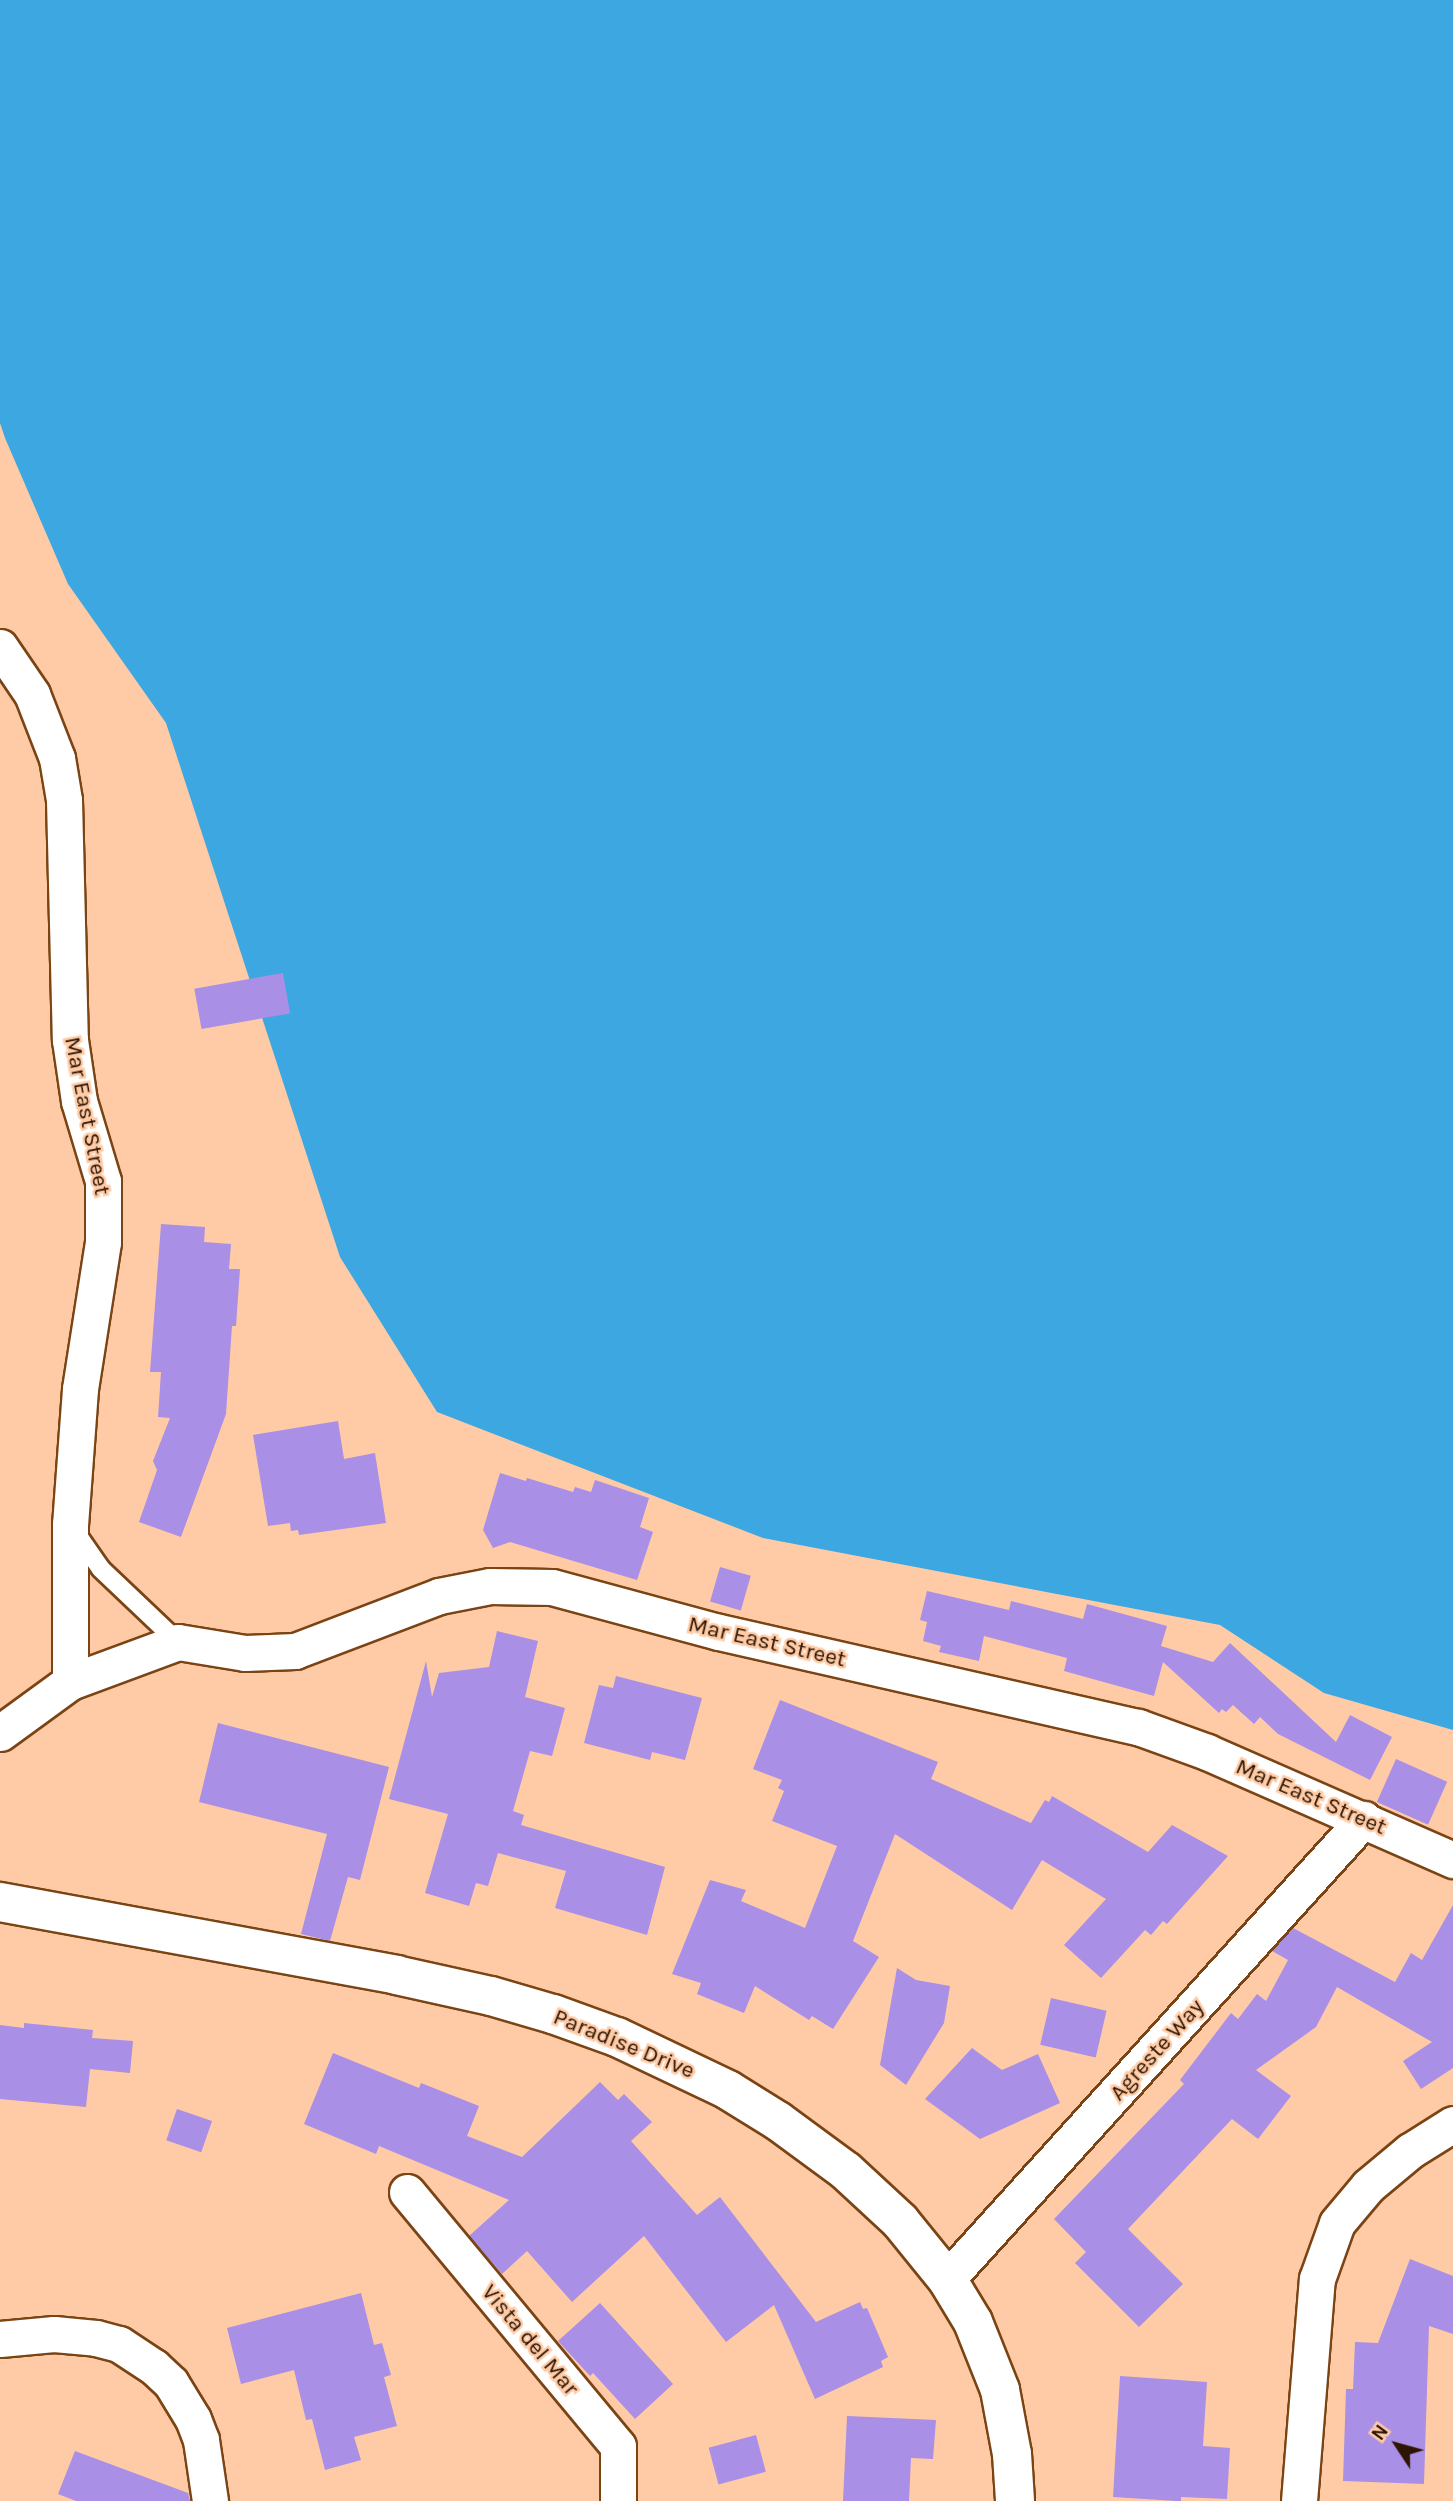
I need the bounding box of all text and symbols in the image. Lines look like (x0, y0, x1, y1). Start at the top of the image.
street label: Mar East Street (58, 1034, 116, 1198)
street label: Mar East Street (686, 1610, 848, 1674)
street label: Mar East Street (1232, 1753, 1390, 1841)
street label: Agreste Way (1104, 1993, 1210, 2107)
street label: Paradise Drive (549, 2003, 699, 2085)
street label: Vista del Mar (476, 2279, 584, 2401)
north arrow (1362, 2410, 1432, 2480)
text: N (1367, 2421, 1393, 2445)

